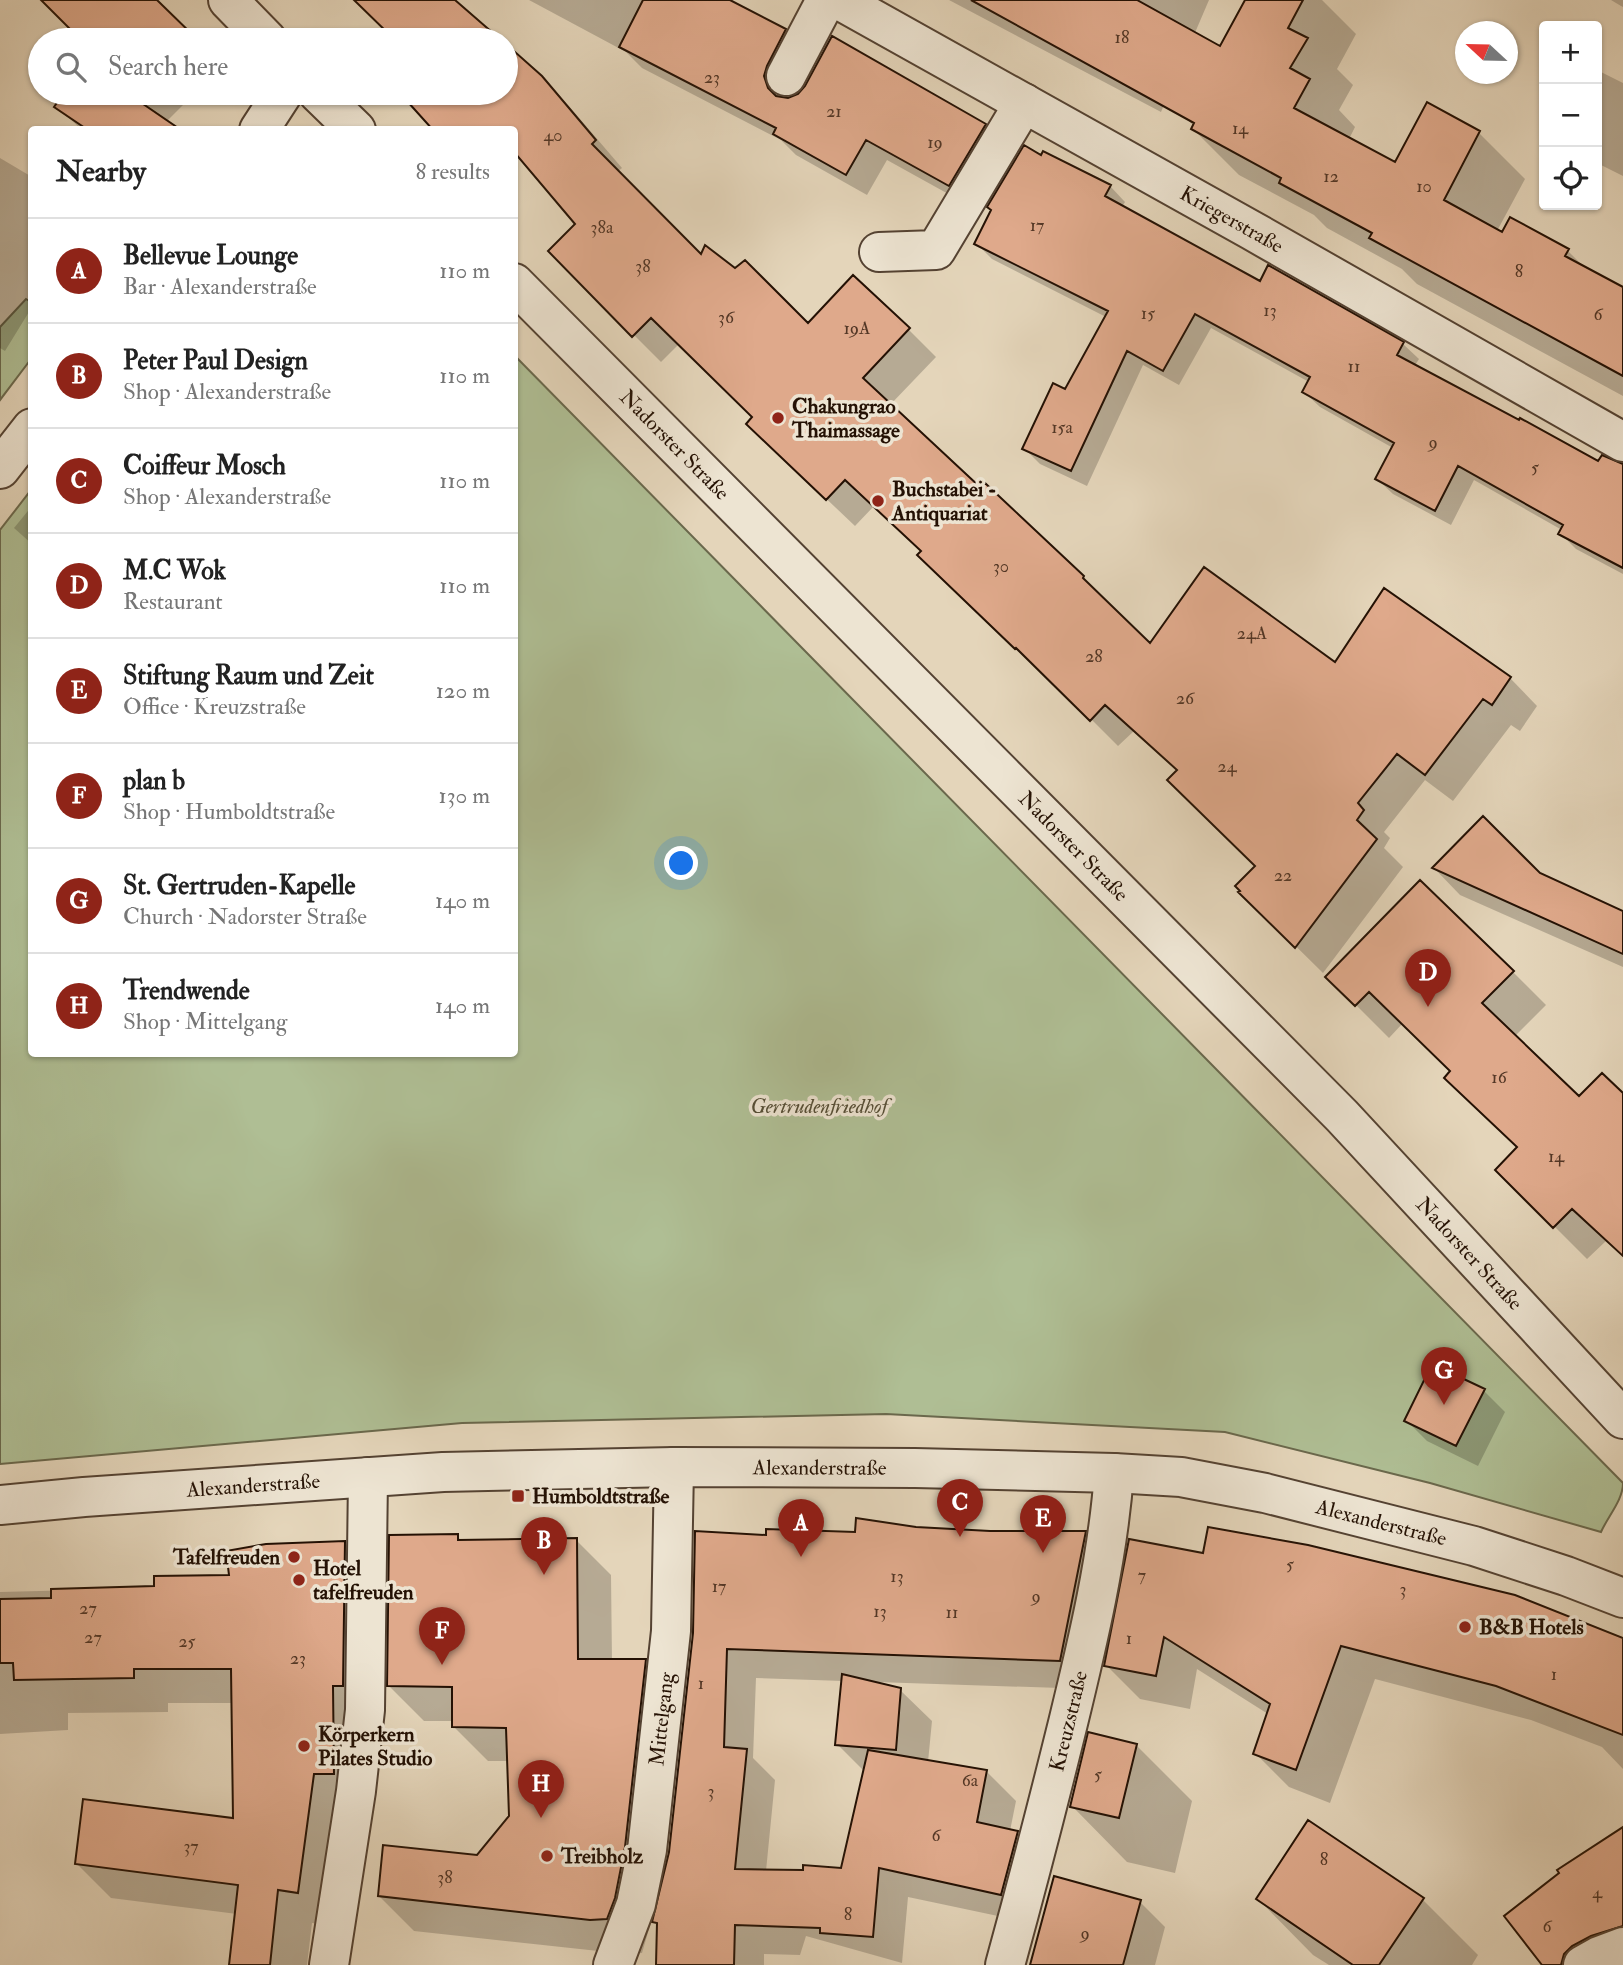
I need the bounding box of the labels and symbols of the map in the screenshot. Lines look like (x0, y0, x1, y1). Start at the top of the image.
north arrow (1455, 21, 1518, 84)
house number: 18 (1115, 26, 1129, 49)
house number: 23 (704, 66, 720, 89)
house number: 21 (826, 100, 842, 123)
house number: 14 (1232, 117, 1249, 140)
house number: 40 (544, 124, 562, 147)
house number: 19 (927, 131, 943, 154)
house number: 12 (1323, 165, 1339, 188)
house number: 10 (1416, 175, 1432, 198)
street label: Kriegerstraße (1175, 180, 1289, 259)
house number: 17 (1030, 214, 1044, 237)
house number: 38a (591, 216, 614, 239)
house number: 38 (635, 255, 651, 278)
house number: 8 (1515, 260, 1523, 283)
house number: 13 (1263, 299, 1277, 322)
house number: 15 (1141, 302, 1155, 325)
house number: 6 (1593, 303, 1603, 326)
house number: 36 (718, 306, 735, 329)
house number: 19A (843, 317, 871, 340)
house number: 11 (1348, 355, 1360, 378)
street label: Nadorster Straße (614, 384, 736, 506)
place label: Chakungrao Thaimassage (791, 393, 900, 444)
marker: Chakungrao Thaimassage (770, 410, 786, 426)
house number: 15a (1051, 416, 1073, 439)
house number: 9 (1426, 431, 1438, 454)
house number: 5 (1531, 456, 1539, 479)
place label: Buchstabei - Antiquariat (891, 476, 997, 527)
marker: Buchstabei - Antiquariat (870, 493, 886, 509)
house number: 30 (993, 555, 1009, 578)
house number: 24A (1237, 622, 1268, 645)
house number: 28 (1085, 645, 1103, 668)
house number: 26 (1176, 687, 1195, 710)
house number: 24 (1218, 755, 1238, 778)
street label: Nadorster Straße (1013, 785, 1135, 907)
your location (664, 846, 698, 880)
house number: 22 (1274, 864, 1292, 887)
pin: D (1405, 949, 1451, 1007)
house number: 16 (1491, 1066, 1508, 1089)
park label: Gertrudenfriedhof (751, 1093, 892, 1120)
house number: 14 (1548, 1145, 1565, 1168)
street label: Nadorster Straße (1410, 1191, 1529, 1316)
pin: G (1421, 1347, 1467, 1405)
street label: Alexanderstraße (752, 1454, 887, 1481)
street label: Alexanderstraße (185, 1467, 321, 1503)
pin: C (937, 1479, 983, 1537)
place label: Humboldtstraße (532, 1483, 670, 1510)
marker: Humboldtstraße (510, 1488, 526, 1504)
street label: Alexanderstraße (1312, 1493, 1450, 1552)
pin: E (1020, 1495, 1066, 1553)
pin: A (778, 1499, 824, 1557)
pin: B (521, 1517, 567, 1575)
place label: Tafelfreuden (172, 1544, 280, 1571)
marker: Tafelfreuden (286, 1549, 302, 1565)
house number: 5 (1286, 1553, 1294, 1576)
place label: Hotel tafelfreuden (313, 1555, 414, 1606)
house number: 7 (1138, 1564, 1146, 1587)
house number: 13 (890, 1565, 904, 1588)
marker: Hotel tafelfreuden (291, 1572, 307, 1588)
house number: 17 (712, 1575, 726, 1598)
house number: 3 (1400, 1578, 1406, 1601)
house number: 9 (1029, 1585, 1041, 1608)
house number: 27 (79, 1597, 97, 1620)
house number: 13 (873, 1600, 887, 1623)
house number: 11 (946, 1601, 958, 1624)
pin: F (419, 1607, 465, 1665)
place label: B&B Hotels (1479, 1614, 1584, 1641)
marker: B&B Hotels (1457, 1619, 1473, 1635)
house number: 27 (84, 1626, 102, 1649)
house number: 1 (1126, 1627, 1132, 1650)
house number: 25 (179, 1630, 196, 1653)
house number: 23 (290, 1647, 306, 1670)
house number: 1 (1551, 1663, 1557, 1686)
street label: Kreuzstraße (1043, 1668, 1094, 1774)
street label: Mittelgang (643, 1670, 680, 1767)
house number: 1 (698, 1672, 704, 1695)
place label: Körperkern Pilates Studio (318, 1721, 432, 1772)
marker: Körperkern Pilates Studio (296, 1738, 312, 1754)
pin: H (518, 1760, 564, 1818)
house number: 5 (1094, 1763, 1102, 1786)
house number: 6a (962, 1769, 979, 1792)
house number: 3 (708, 1780, 714, 1803)
house number: 6 (931, 1824, 941, 1847)
house number: 37 (183, 1835, 199, 1858)
place label: Treibholz (560, 1843, 644, 1870)
marker: Treibholz (539, 1848, 555, 1864)
house number: 8 (1320, 1848, 1328, 1871)
house number: 38 (437, 1866, 453, 1889)
house number: 4 (1592, 1881, 1603, 1904)
house number: 8 (844, 1903, 852, 1926)
house number: 6 (1542, 1915, 1552, 1938)
house number: 9 (1078, 1922, 1090, 1945)

